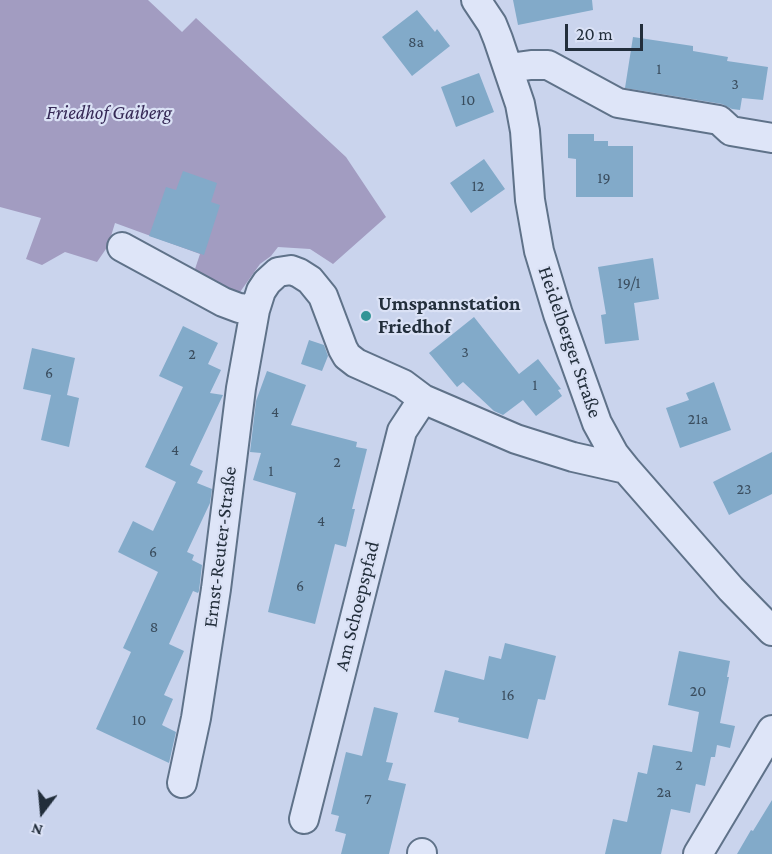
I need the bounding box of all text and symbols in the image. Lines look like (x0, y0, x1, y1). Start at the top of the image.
scale bar (568, 12, 646, 50)
text: 20 m (576, 24, 613, 44)
house number: 8a (408, 32, 424, 52)
house number: 1 (656, 59, 662, 79)
house number: 3 (731, 74, 739, 94)
house number: 10 (461, 90, 475, 110)
park label: Friedhof Gaiberg (46, 101, 172, 125)
house number: 19 (597, 168, 611, 188)
house number: 12 (472, 176, 484, 196)
street label: Heidelberger Straße (533, 263, 607, 421)
house number: 19/1 (617, 273, 641, 293)
place label: Umspannstation Friedhof (378, 292, 520, 339)
marker: Umspannstation Friedhof (359, 309, 373, 323)
house number: 3 (461, 342, 469, 362)
house number: 2 (188, 344, 196, 364)
house number: 6 (45, 363, 53, 383)
house number: 1 (532, 375, 538, 395)
house number: 4 (271, 402, 279, 422)
house number: 21a (688, 409, 708, 429)
house number: 4 (171, 440, 179, 460)
house number: 2 (333, 452, 341, 472)
house number: 1 (268, 461, 274, 481)
street label: Ernst-Reuter-Straße (198, 465, 242, 629)
house number: 23 (736, 479, 752, 499)
house number: 4 (317, 511, 325, 531)
street label: Am Schoepspfad (329, 539, 385, 673)
house number: 6 (149, 542, 157, 562)
house number: 6 (296, 576, 304, 596)
house number: 8 (150, 617, 158, 637)
house number: 20 (690, 681, 706, 701)
house number: 16 (501, 685, 515, 705)
house number: 10 (132, 710, 146, 730)
house number: 2 (675, 755, 683, 775)
north arrow (12, 782, 72, 842)
house number: 2a (656, 782, 672, 802)
house number: 7 (364, 789, 372, 809)
text: N (29, 820, 44, 839)

